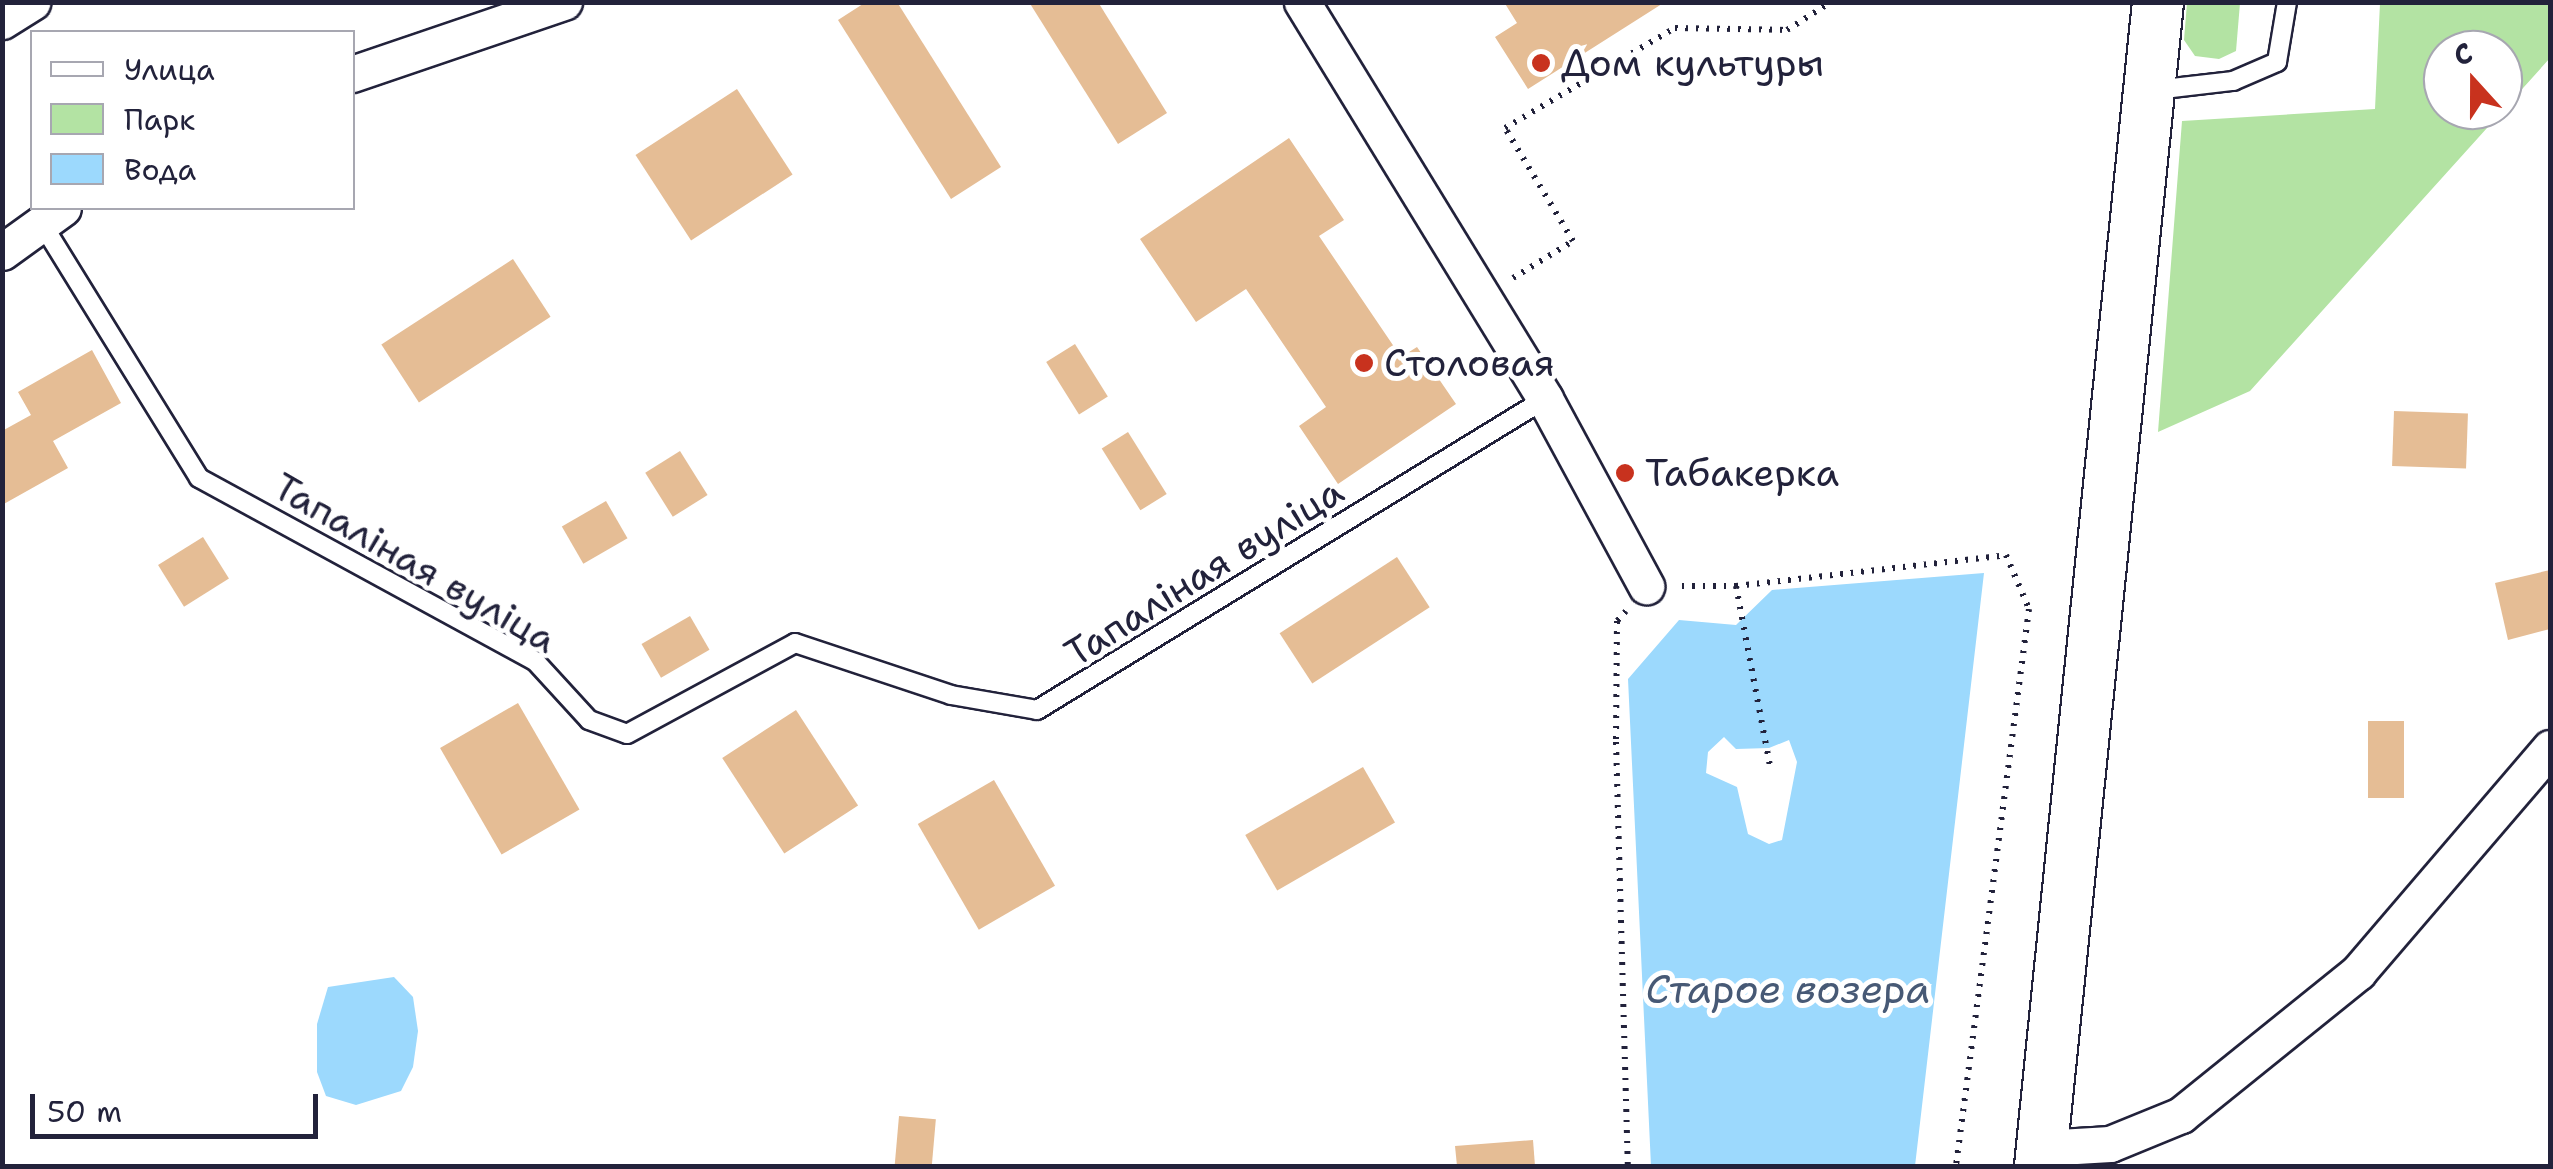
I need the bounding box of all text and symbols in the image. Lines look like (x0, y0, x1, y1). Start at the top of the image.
legend (30, 30, 355, 210)
north arrow (2423, 30, 2523, 130)
text: С (2448, 33, 2478, 75)
place label: Дом культуры (1561, 40, 1824, 86)
text: Улица (124, 49, 215, 90)
marker: Дом культуры (1530, 52, 1552, 74)
text: Парк (124, 99, 195, 140)
text: Вода (124, 149, 196, 190)
place label: Столовая (1384, 340, 1555, 386)
marker: Столовая (1353, 352, 1375, 374)
place label: Табакерка (1645, 450, 1839, 496)
marker: Табакерка (1614, 462, 1636, 484)
street label: Тапаліная вуліца (265, 463, 565, 663)
street label: Тапаліная вуліца (1057, 468, 1351, 676)
water label: Старое возера (1645, 965, 1931, 1013)
scale bar (35, 1074, 322, 1136)
text: 50 m (47, 1091, 122, 1132)

